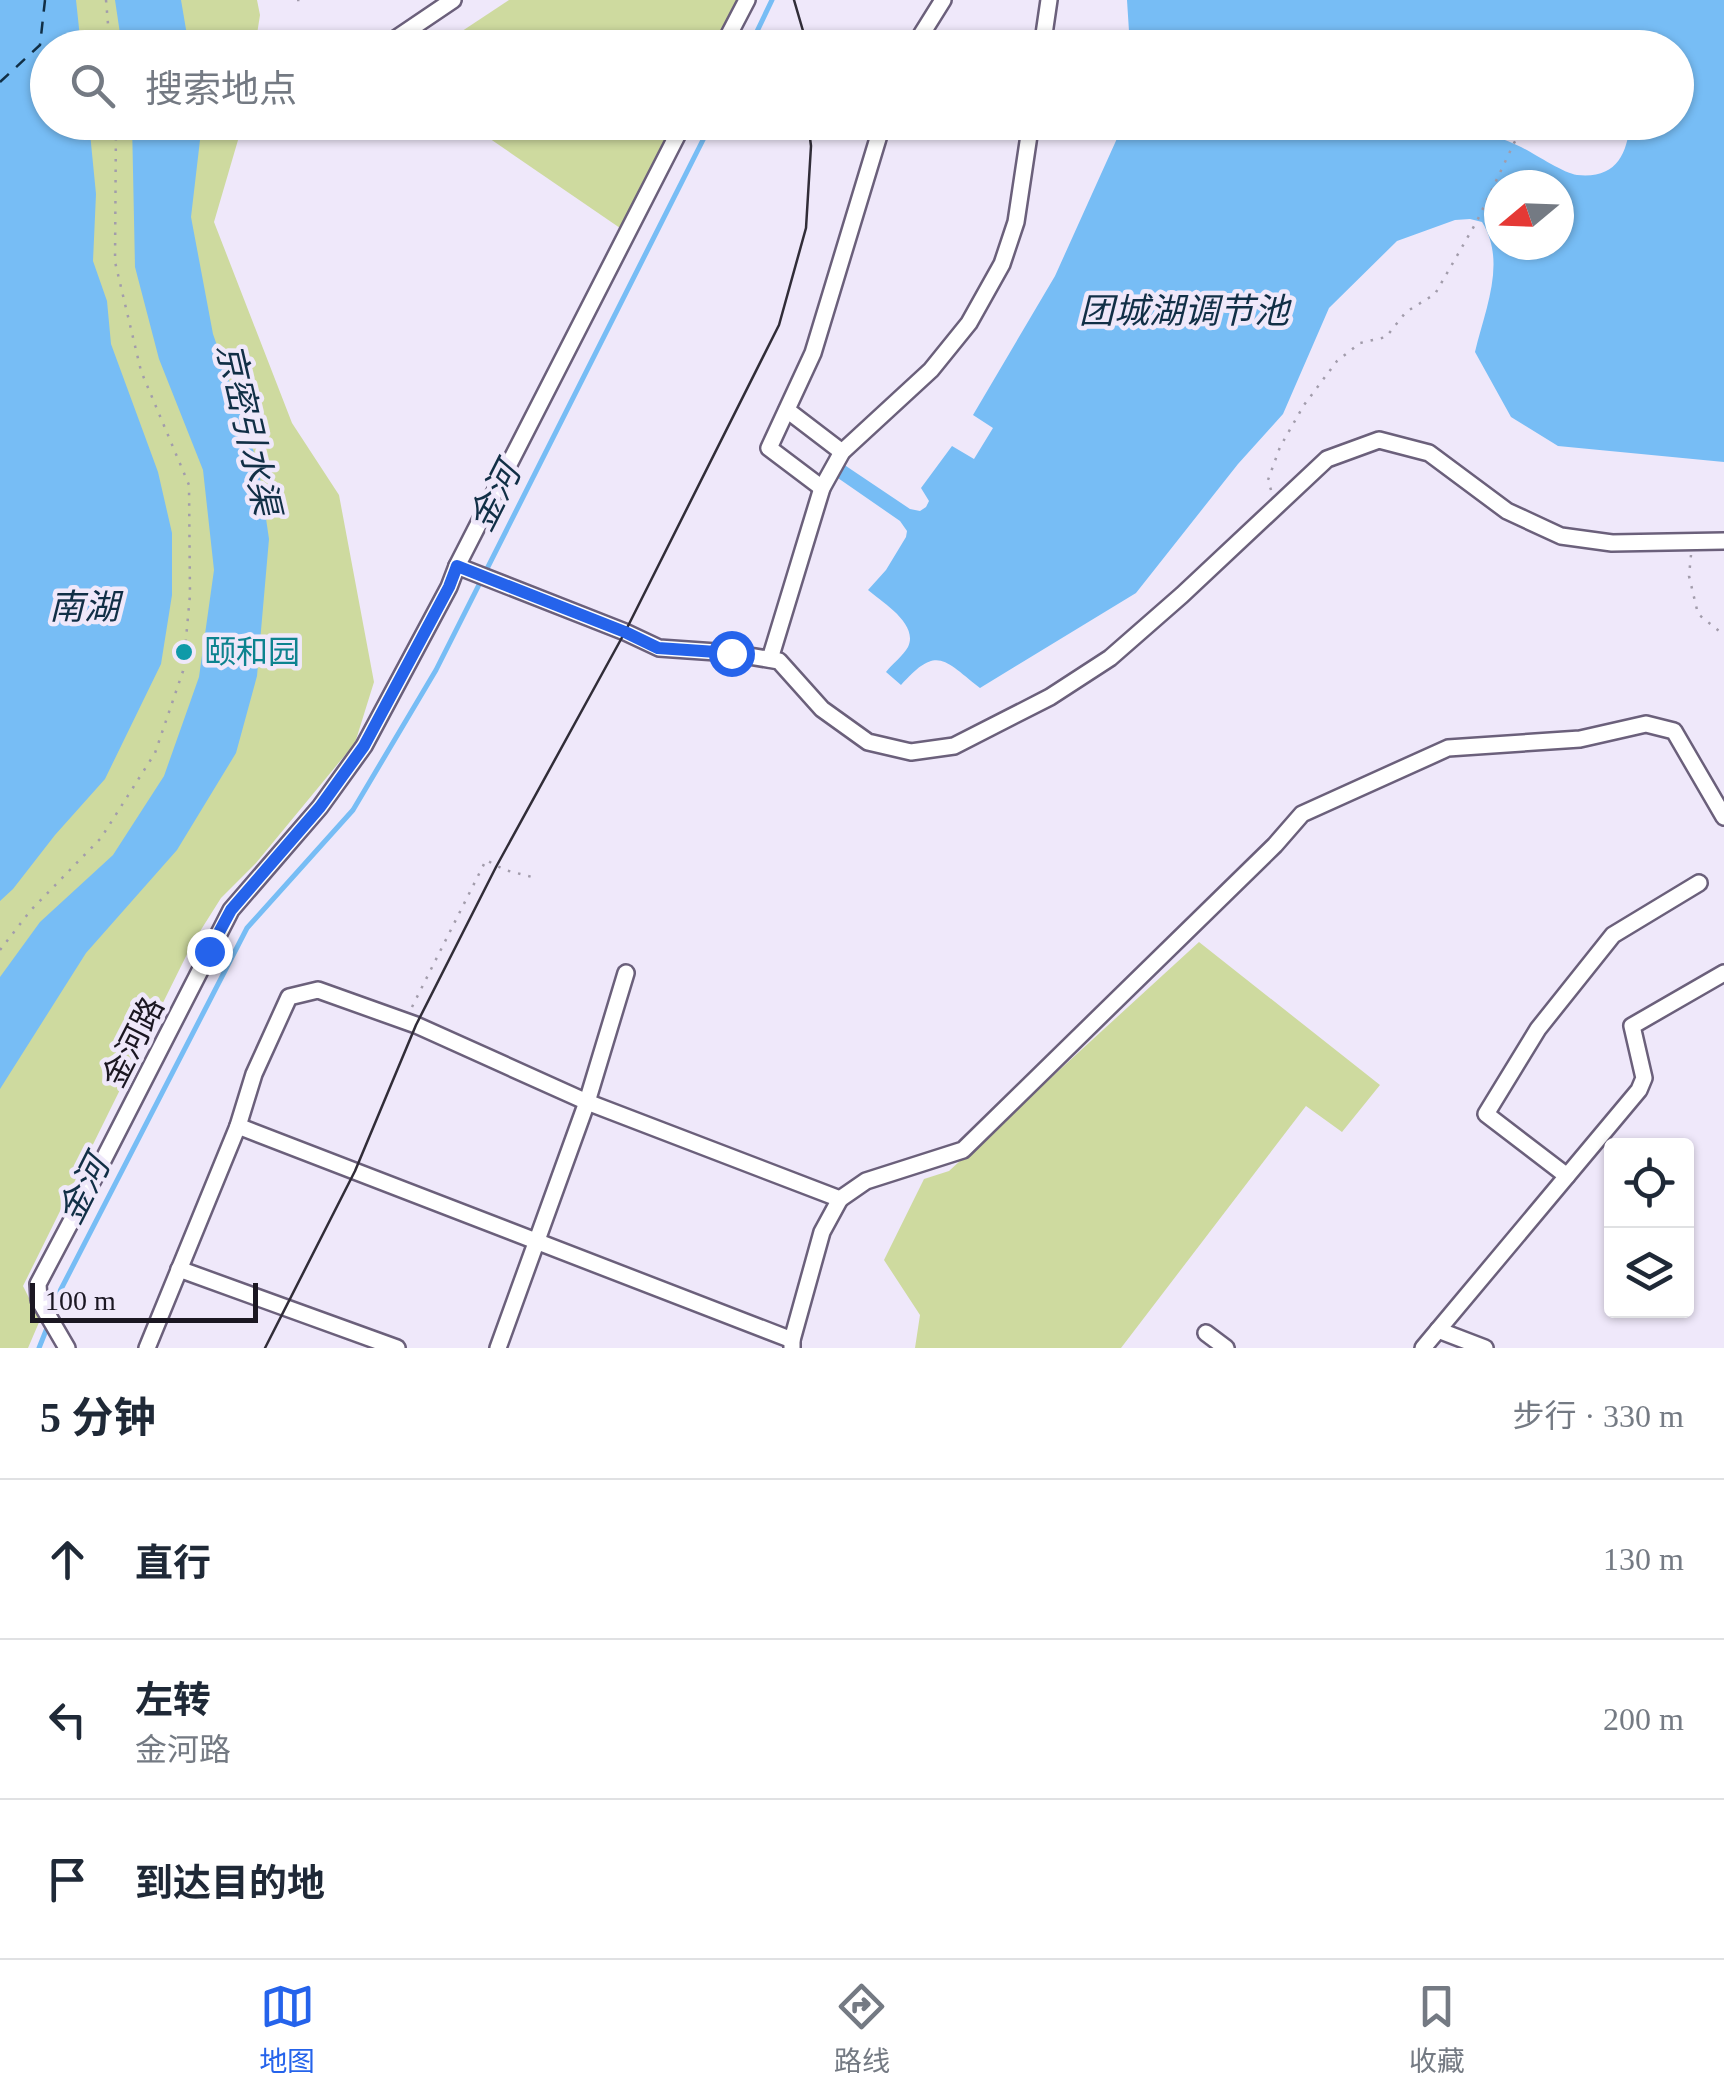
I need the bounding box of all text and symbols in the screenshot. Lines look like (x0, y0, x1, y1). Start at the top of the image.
search box (30, 30, 1694, 140)
icon: search (65, 58, 120, 113)
text: 搜索地点 (145, 68, 297, 110)
north arrow (1484, 170, 1574, 260)
water label: 团城湖调节池 (1079, 292, 1292, 331)
water label: 京密引水渠 (209, 339, 288, 524)
water label: 金河 (462, 452, 531, 537)
water label: 南湖 (49, 588, 124, 627)
route start (709, 631, 755, 677)
place label: 颐和园 (204, 634, 300, 670)
marker: 颐和园 (173, 641, 195, 663)
route end (187, 929, 233, 975)
street label: 金河路 (95, 991, 171, 1093)
map controls (1604, 1138, 1694, 1318)
button: locate (1604, 1138, 1694, 1228)
water label: 金河 (51, 1145, 120, 1230)
button: layers (1604, 1228, 1694, 1318)
scale bar (30, 1278, 258, 1322)
text: 100 m (45, 1285, 116, 1316)
text: 5 分钟 (40, 1395, 156, 1441)
text: 步行 · 330 m (1512, 1398, 1684, 1434)
icon: ahead (40, 1532, 95, 1587)
text: 130 m (1603, 1541, 1684, 1577)
text: 直行 (135, 1542, 211, 1584)
text: 左转 (135, 1679, 211, 1721)
icon: left (40, 1692, 95, 1747)
text: 200 m (1603, 1701, 1684, 1737)
text: 金河路 (135, 1732, 231, 1768)
icon: arrive (40, 1852, 95, 1907)
text: 到达目的地 (135, 1862, 325, 1904)
tab: 地图 (259, 1979, 315, 2079)
tab: 路线 (834, 1979, 890, 2079)
tab: 收藏 (1409, 1979, 1465, 2079)

